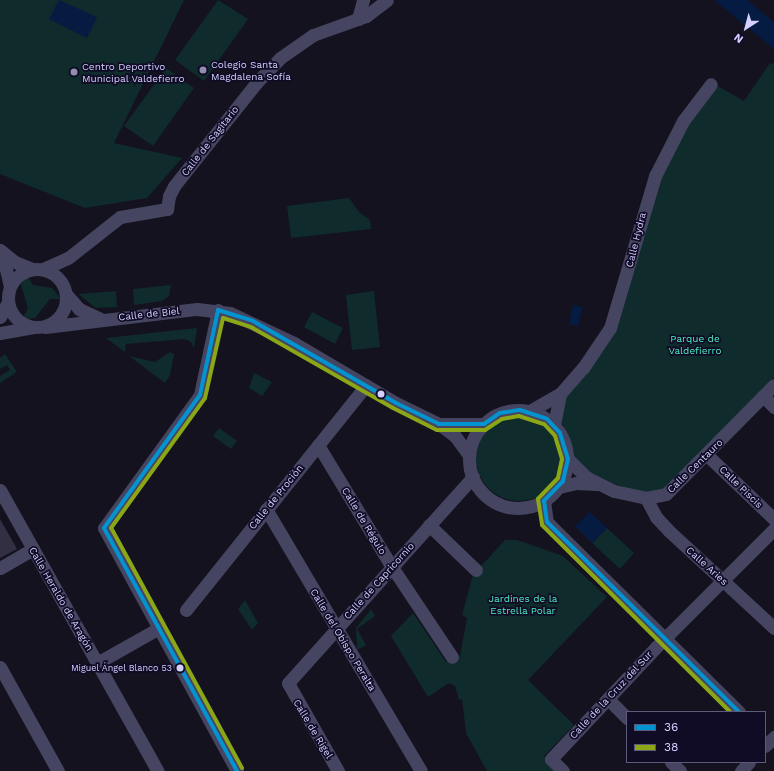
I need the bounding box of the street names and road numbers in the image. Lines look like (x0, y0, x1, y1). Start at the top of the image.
street label: Calle de Sagitario (179, 103, 241, 179)
street label: Calle Hydra (623, 211, 649, 269)
street label: Calle de Biel (118, 305, 180, 323)
street label: Calle Centauro (665, 436, 725, 496)
street label: Calle de Proción (246, 462, 306, 532)
street label: Calle Piscis (717, 463, 765, 511)
street label: Calle de Régulo (339, 485, 389, 557)
street label: Calle de Capricornio (341, 540, 417, 622)
street label: Calle Aries (684, 544, 730, 588)
street label: Calle Heraldo de Aragón (26, 545, 96, 653)
street label: Calle del Obispo Peralta (308, 586, 378, 694)
street label: Calle de la Cruz del Sur (567, 648, 655, 742)
street label: Calle de Rigel (291, 697, 335, 761)

